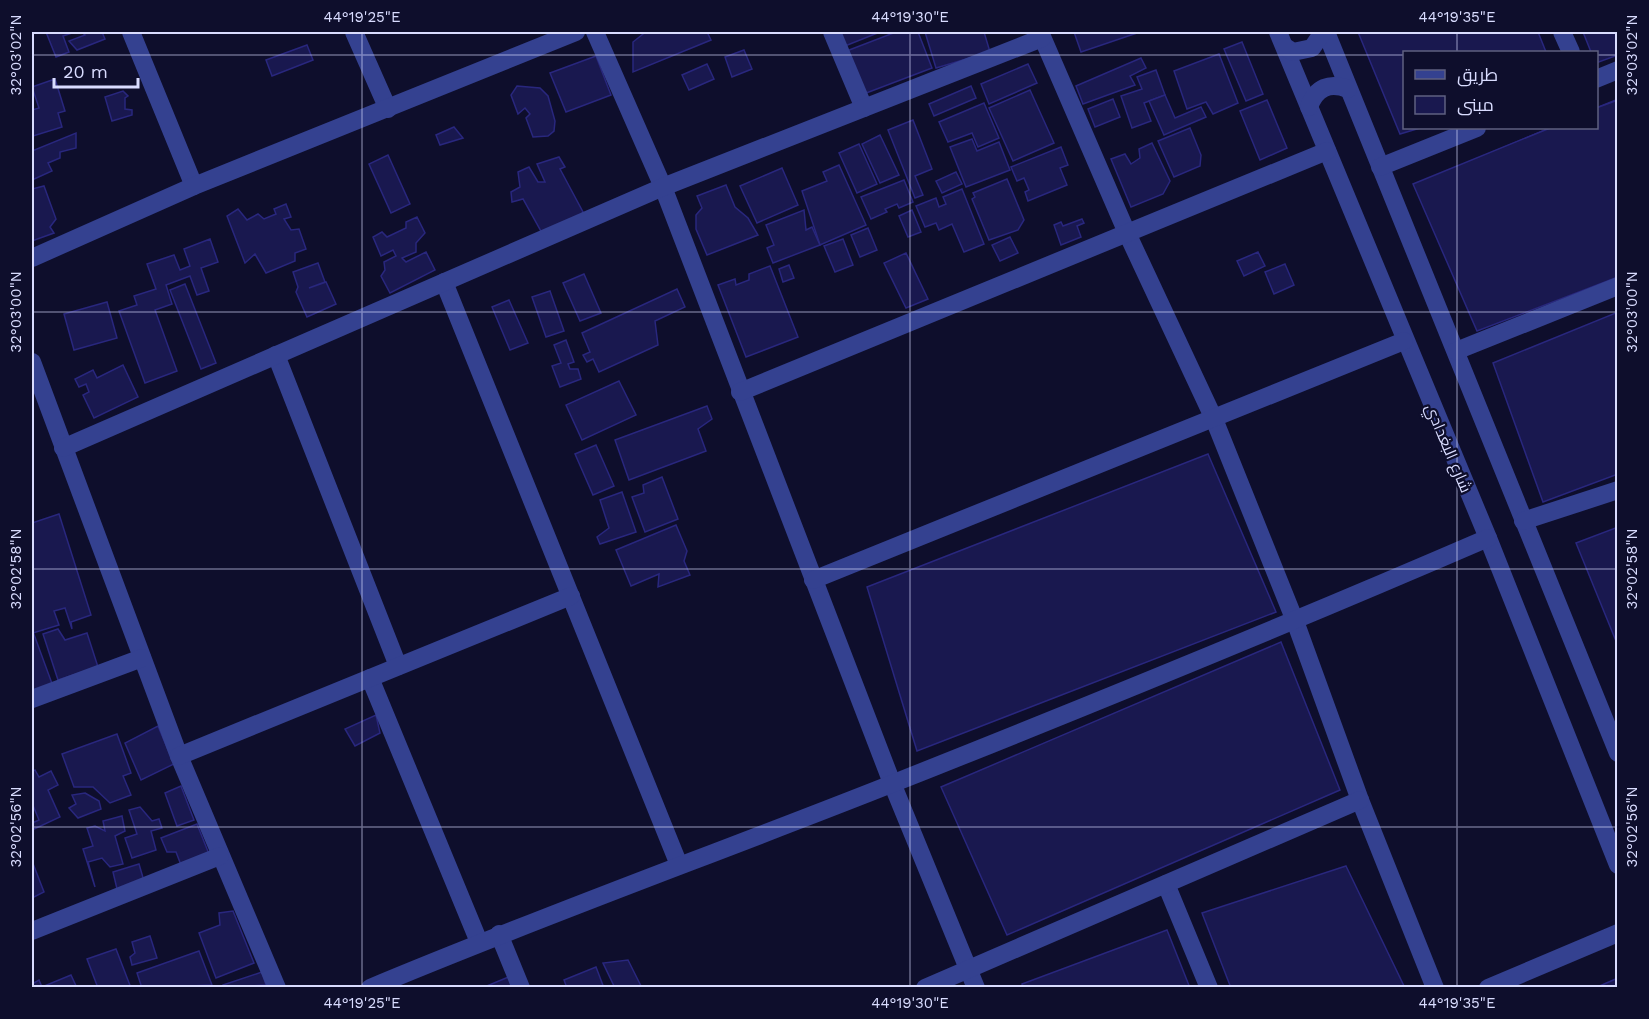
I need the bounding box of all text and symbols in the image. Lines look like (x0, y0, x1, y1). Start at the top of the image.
text: 44°19'25"E (324, 8, 400, 26)
text: 44°19'30"E (871, 8, 949, 26)
text: 44°19'35"E (1419, 8, 1495, 26)
text: 32°03'02"N (7, 15, 25, 95)
text: 32°03'02"N (1623, 15, 1641, 95)
scale bar (54, 51, 138, 89)
legend (1403, 51, 1598, 129)
text: 20 m (63, 61, 108, 82)
text: طريق (1457, 64, 1498, 87)
text: مبنى (1457, 94, 1494, 116)
text: 32°03'00"N (7, 271, 25, 353)
text: 32°03'00"N (1623, 271, 1641, 353)
street label: شارع البغدادي (1418, 401, 1476, 497)
text: 32°02'58"N (7, 528, 25, 610)
text: 32°02'58"N (1623, 528, 1641, 610)
text: 32°02'56"N (7, 787, 25, 867)
text: 32°02'56"N (1623, 787, 1641, 867)
text: 44°19'25"E (324, 994, 400, 1012)
text: 44°19'30"E (871, 994, 949, 1012)
text: 44°19'35"E (1419, 994, 1495, 1012)

